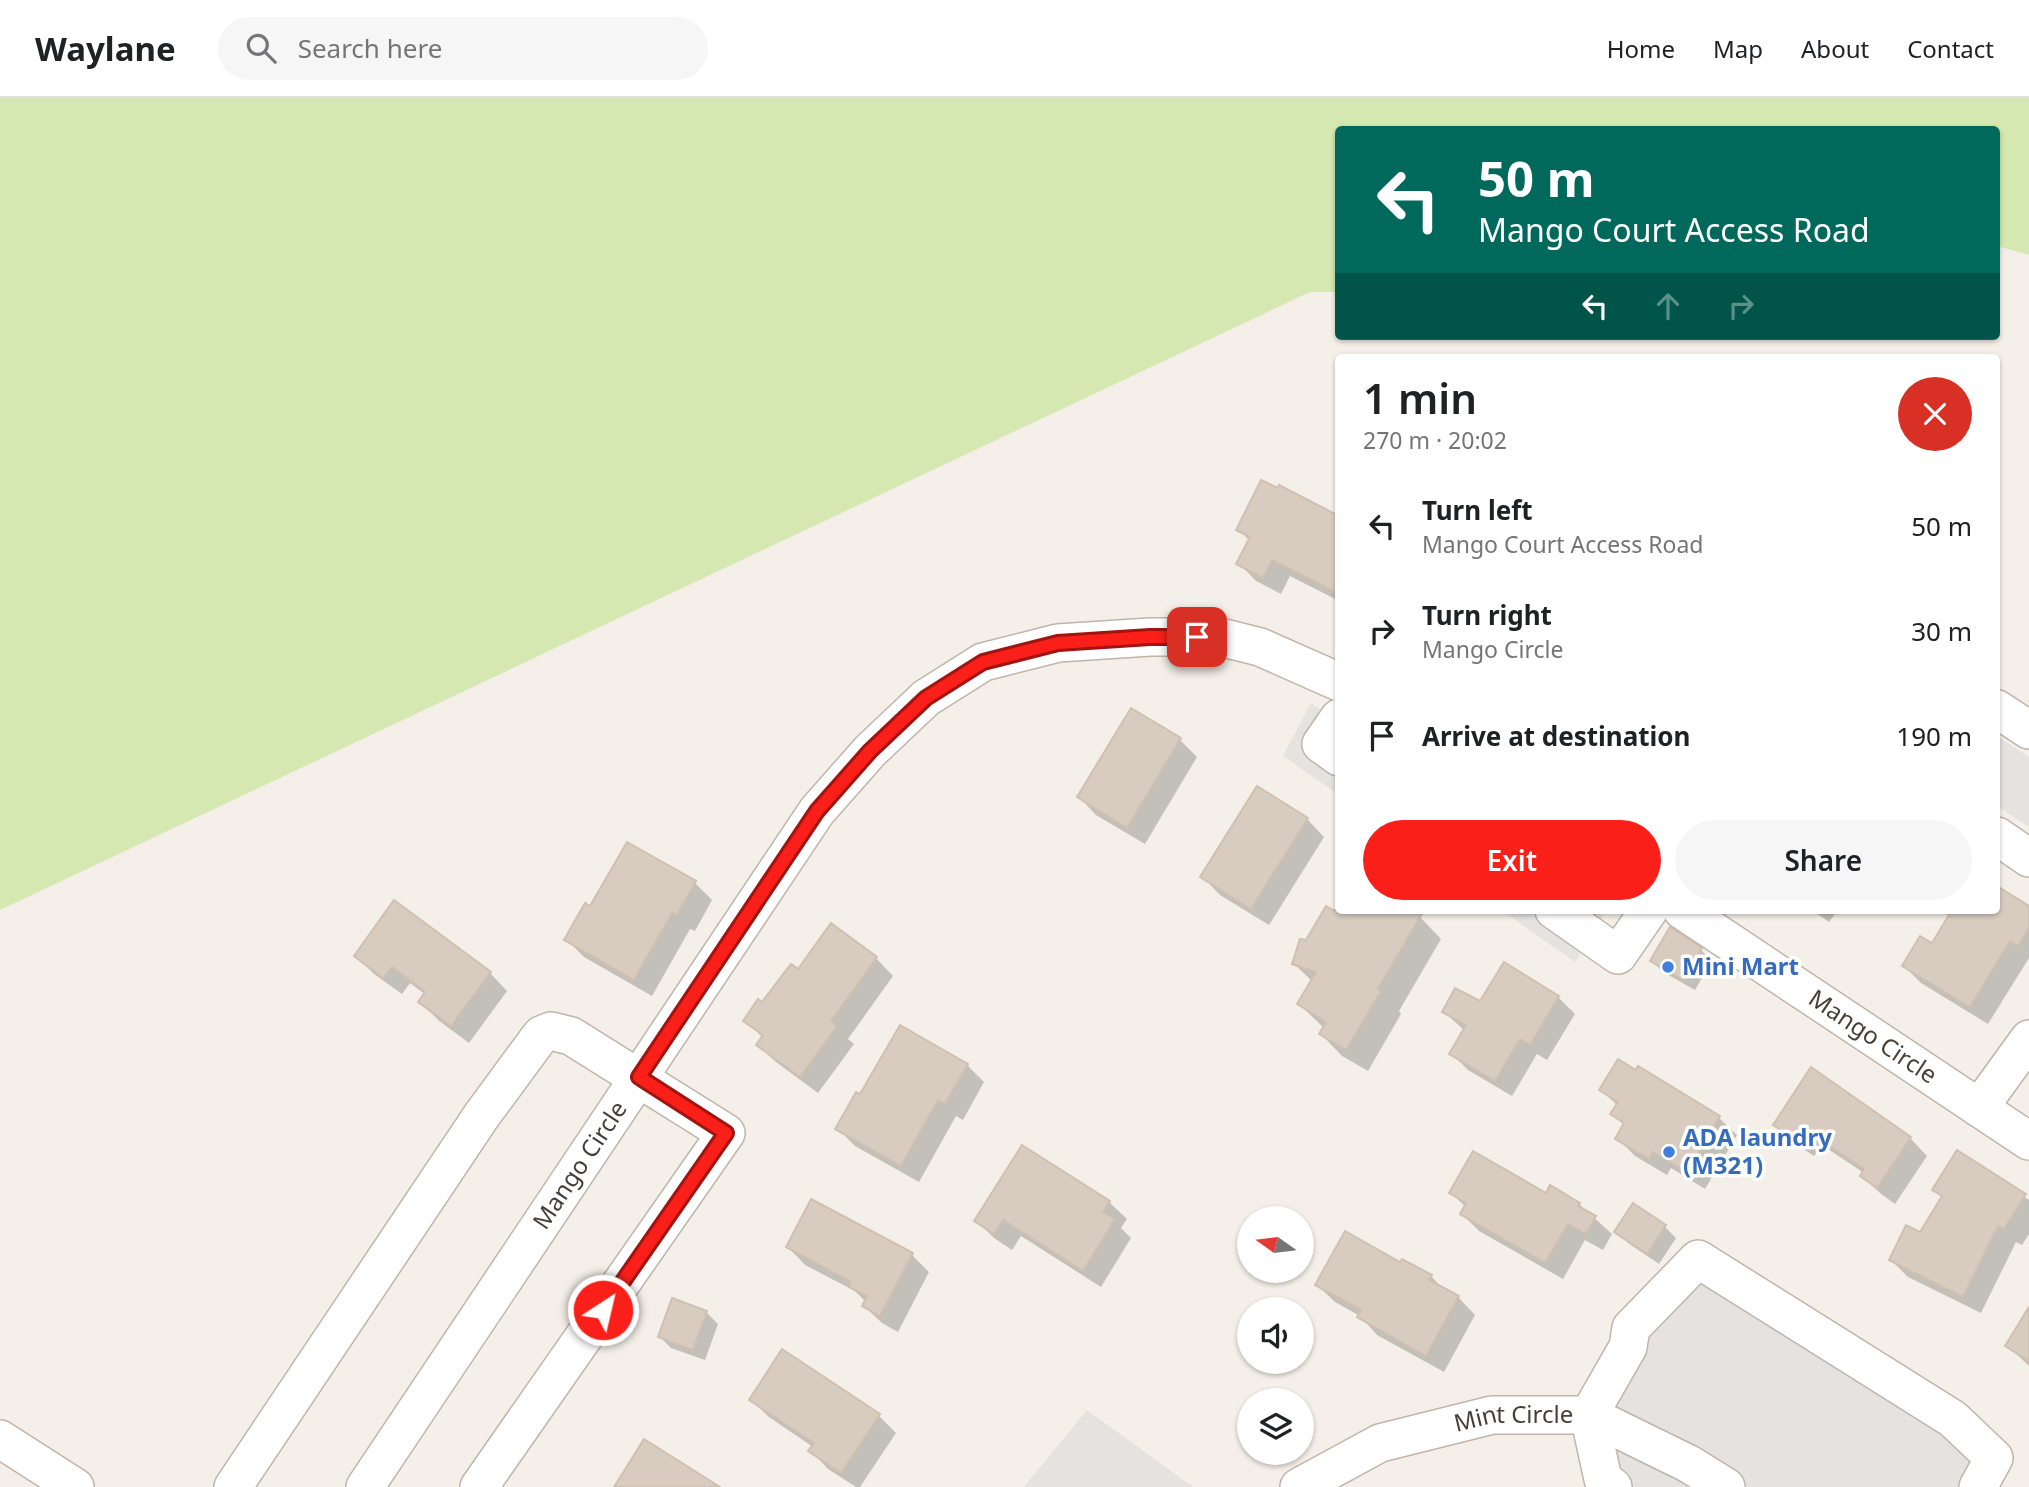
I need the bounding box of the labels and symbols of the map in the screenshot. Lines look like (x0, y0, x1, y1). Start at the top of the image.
pin (1167, 607, 1227, 667)
place label: Mini Mart (1682, 949, 1799, 982)
marker: Mini Mart (1660, 959, 1676, 975)
street label: Mango Circle (1803, 981, 1944, 1090)
street label: Mango Circle (524, 1094, 634, 1235)
place label: ADA laundry (M321) (1683, 1120, 1832, 1181)
marker: ADA laundry (M321) (1661, 1144, 1677, 1160)
north arrow (1237, 1206, 1314, 1283)
position arrow (566, 1273, 640, 1347)
street label: Mint Circle (1450, 1396, 1573, 1439)

